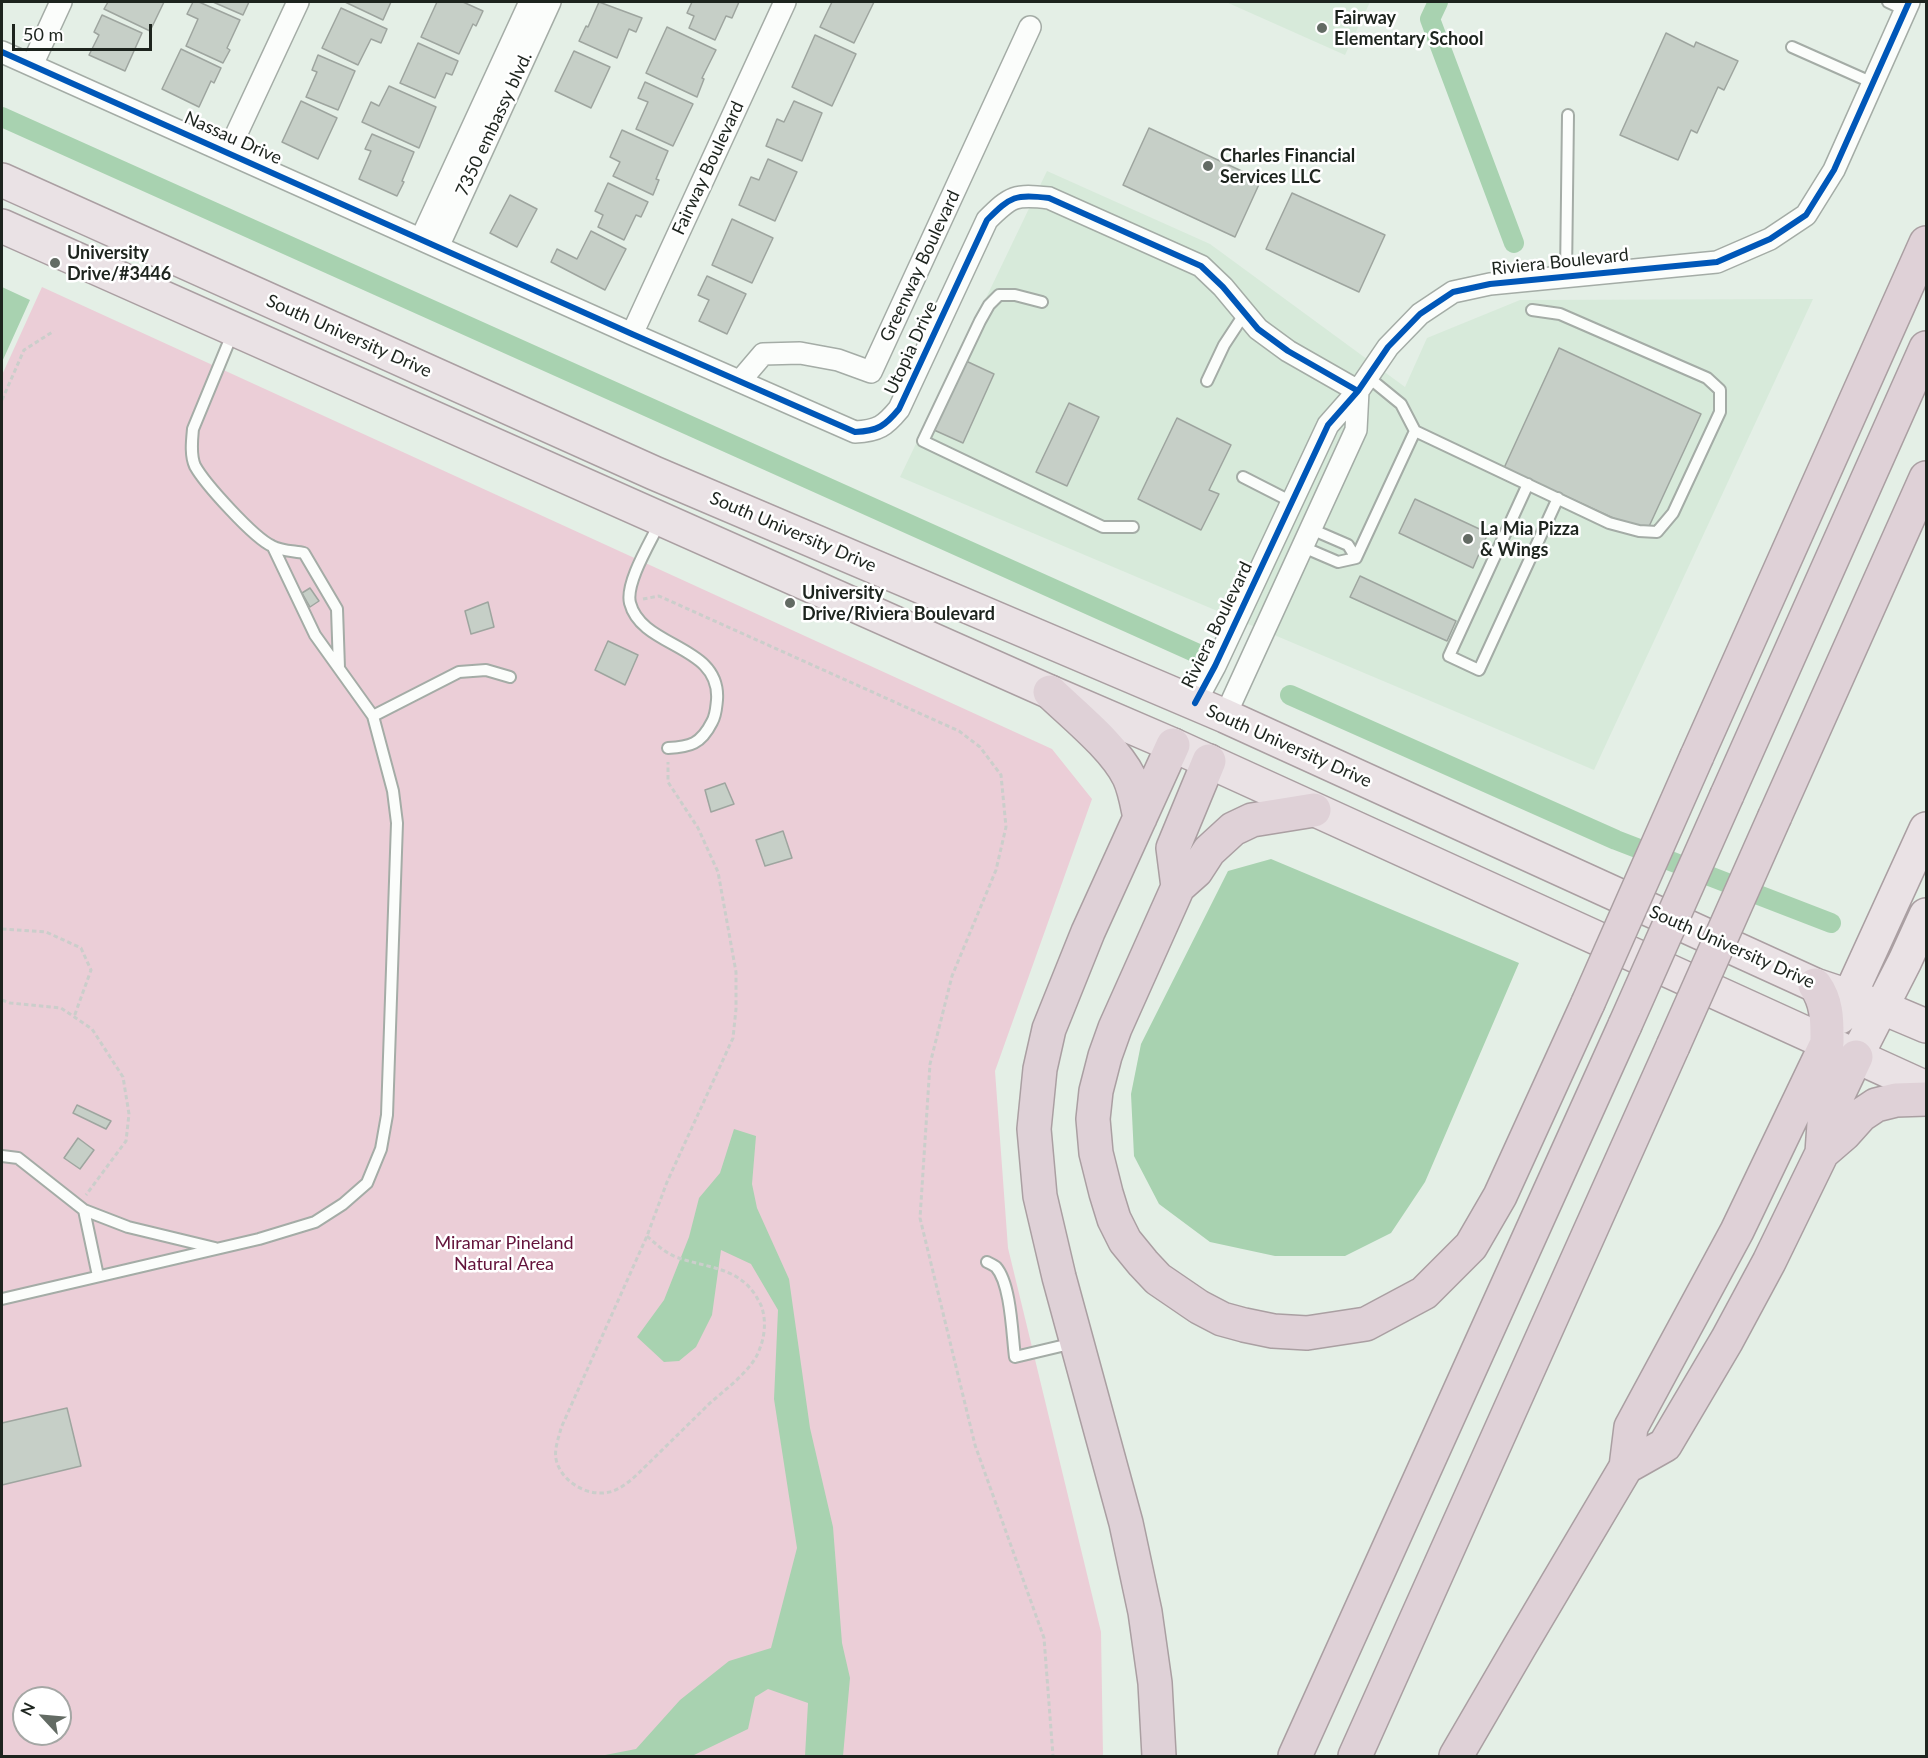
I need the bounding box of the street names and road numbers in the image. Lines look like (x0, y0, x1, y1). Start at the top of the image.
street label: 7350 embassy blvd. (451, 48, 537, 200)
street label: Fairway Boulevard (668, 98, 748, 238)
street label: Nassau Drive (181, 107, 285, 169)
street label: Greenway Boulevard (875, 187, 965, 345)
street label: Riviera Boulevard (1490, 244, 1630, 280)
street label: South University Drive (263, 290, 435, 382)
street label: Utopia Drive (880, 298, 942, 398)
street label: South University Drive (706, 487, 880, 577)
street label: Riviera Boulevard (1177, 558, 1257, 692)
street label: South University Drive (1203, 700, 1375, 792)
street label: South University Drive (1646, 901, 1818, 993)

